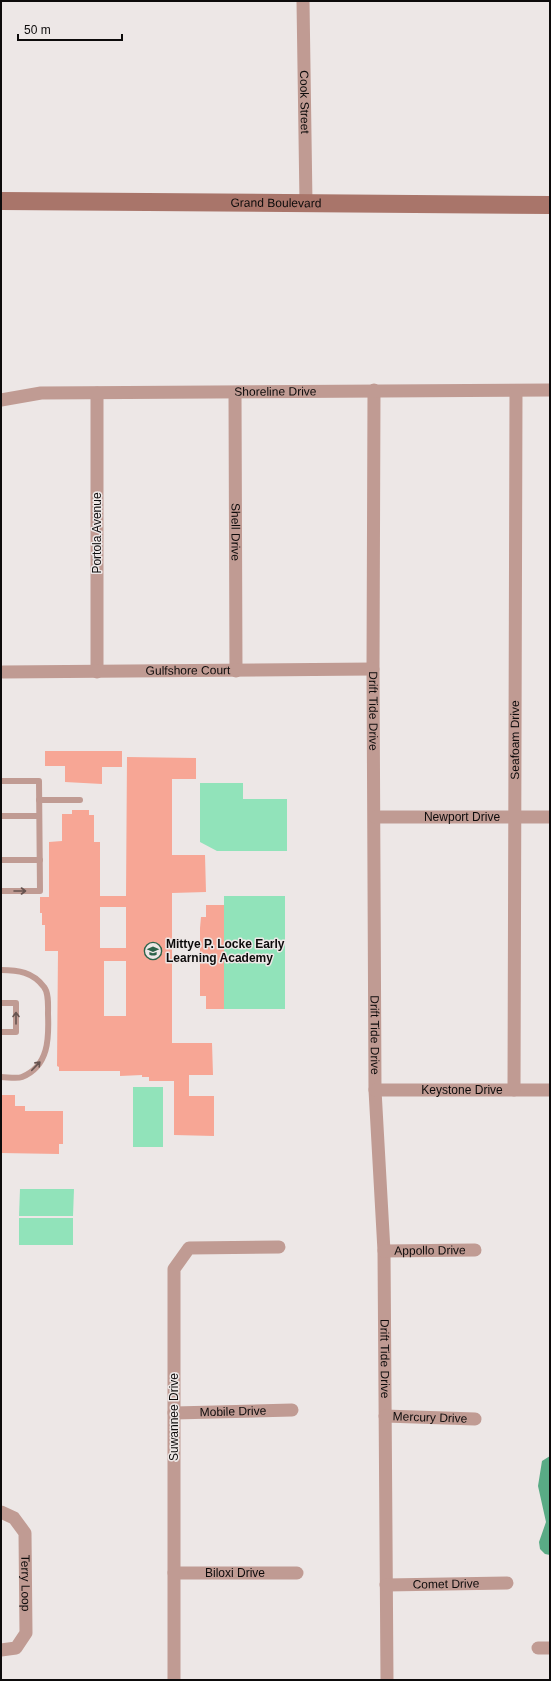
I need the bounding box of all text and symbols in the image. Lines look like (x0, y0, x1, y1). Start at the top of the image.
scale bar (18, 16, 122, 42)
text: 50 m (24, 23, 51, 37)
street label: Cook Street (297, 70, 312, 134)
street label: Grand Boulevard (231, 196, 321, 210)
street label: Shoreline Drive (234, 384, 317, 399)
street label: Portola Avenue (90, 492, 104, 574)
street label: Shell Drive (228, 503, 243, 561)
street label: Gulfshore Court (146, 663, 231, 678)
street label: Drift Tide Drive (366, 671, 380, 751)
street label: Seafoam Drive (508, 700, 522, 780)
street label: Newport Drive (424, 810, 500, 824)
one-way arrow (13, 887, 26, 895)
place label: Mittye P. Locke Early Learning Academy (166, 937, 285, 965)
school or university icon: Mittye P. Locke Early Learning Academy (143, 941, 163, 961)
street label: Drift Tide Drive (368, 995, 382, 1075)
one-way arrow (12, 1012, 20, 1025)
one-way arrow (31, 1061, 41, 1071)
street label: Keystone Drive (421, 1083, 503, 1097)
street label: Appollo Drive (394, 1243, 466, 1258)
street label: Drift Tide Drive (377, 1319, 392, 1399)
street label: Suwannee Drive (167, 1373, 181, 1461)
street label: Mobile Drive (199, 1404, 267, 1419)
street label: Mercury Drive (392, 1409, 468, 1426)
street label: Terry Loop (18, 1555, 33, 1612)
street label: Biloxi Drive (205, 1566, 265, 1580)
street label: Comet Drive (412, 1576, 480, 1592)

